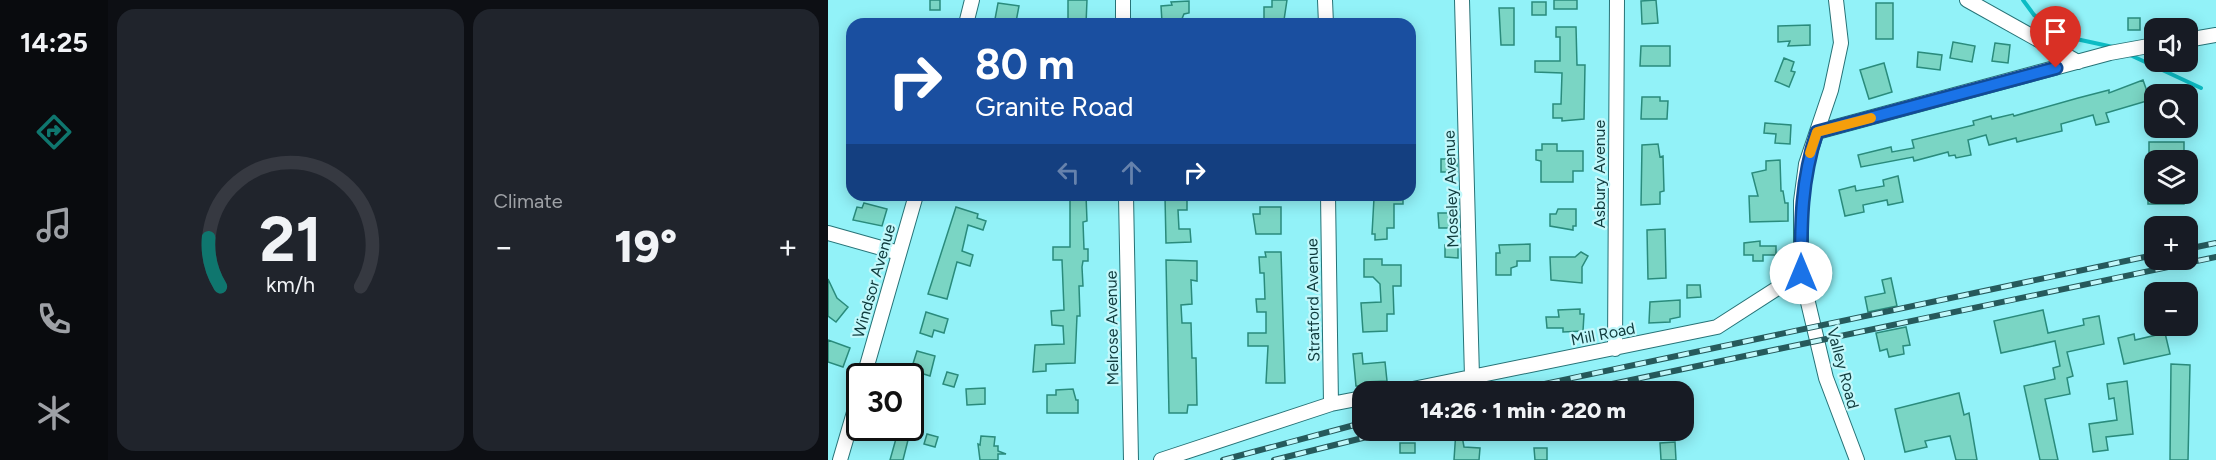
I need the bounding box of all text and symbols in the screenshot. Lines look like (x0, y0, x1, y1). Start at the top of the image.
pin (2030, 6, 2081, 68)
icon: arrive (2039, 15, 2072, 48)
map controls (2144, 18, 2198, 336)
button: sound (2144, 18, 2198, 72)
text: 14:25 (20, 26, 88, 59)
text: 80 m (975, 39, 1075, 90)
icon: right (876, 42, 954, 120)
button: search (2144, 84, 2198, 138)
text: Granite Road (975, 90, 1133, 123)
icon: directions (33, 111, 75, 153)
street label: Asbury Avenue (1590, 120, 1609, 228)
street label: Moseley Avenue (1439, 130, 1463, 248)
button: layers (2144, 150, 2198, 204)
icon: left (1052, 156, 1085, 189)
icon: ahead (1115, 156, 1148, 189)
icon: right (1178, 156, 1211, 189)
text: Climate (494, 189, 563, 213)
text: 21 (259, 202, 321, 277)
icon: music (33, 204, 75, 246)
button: + (2144, 216, 2198, 270)
text: 19° (614, 219, 677, 273)
street label: Windsor Avenue (849, 222, 899, 340)
text: − (494, 227, 514, 266)
text: + (777, 227, 798, 266)
street label: Stratford Avenue (1302, 238, 1324, 362)
position arrow (1769, 241, 1833, 305)
street label: Melrose Avenue (1101, 270, 1122, 386)
text: km/h (266, 272, 315, 297)
button: − (2144, 282, 2198, 336)
icon: phone (33, 298, 75, 340)
street label: Mill Road (1569, 318, 1637, 350)
street label: Valley Road (1823, 325, 1863, 411)
speed limit sign: 30 (846, 363, 924, 441)
icon: climate (33, 392, 75, 434)
text: 14:26 · 1 min · 220 m (1420, 397, 1626, 424)

